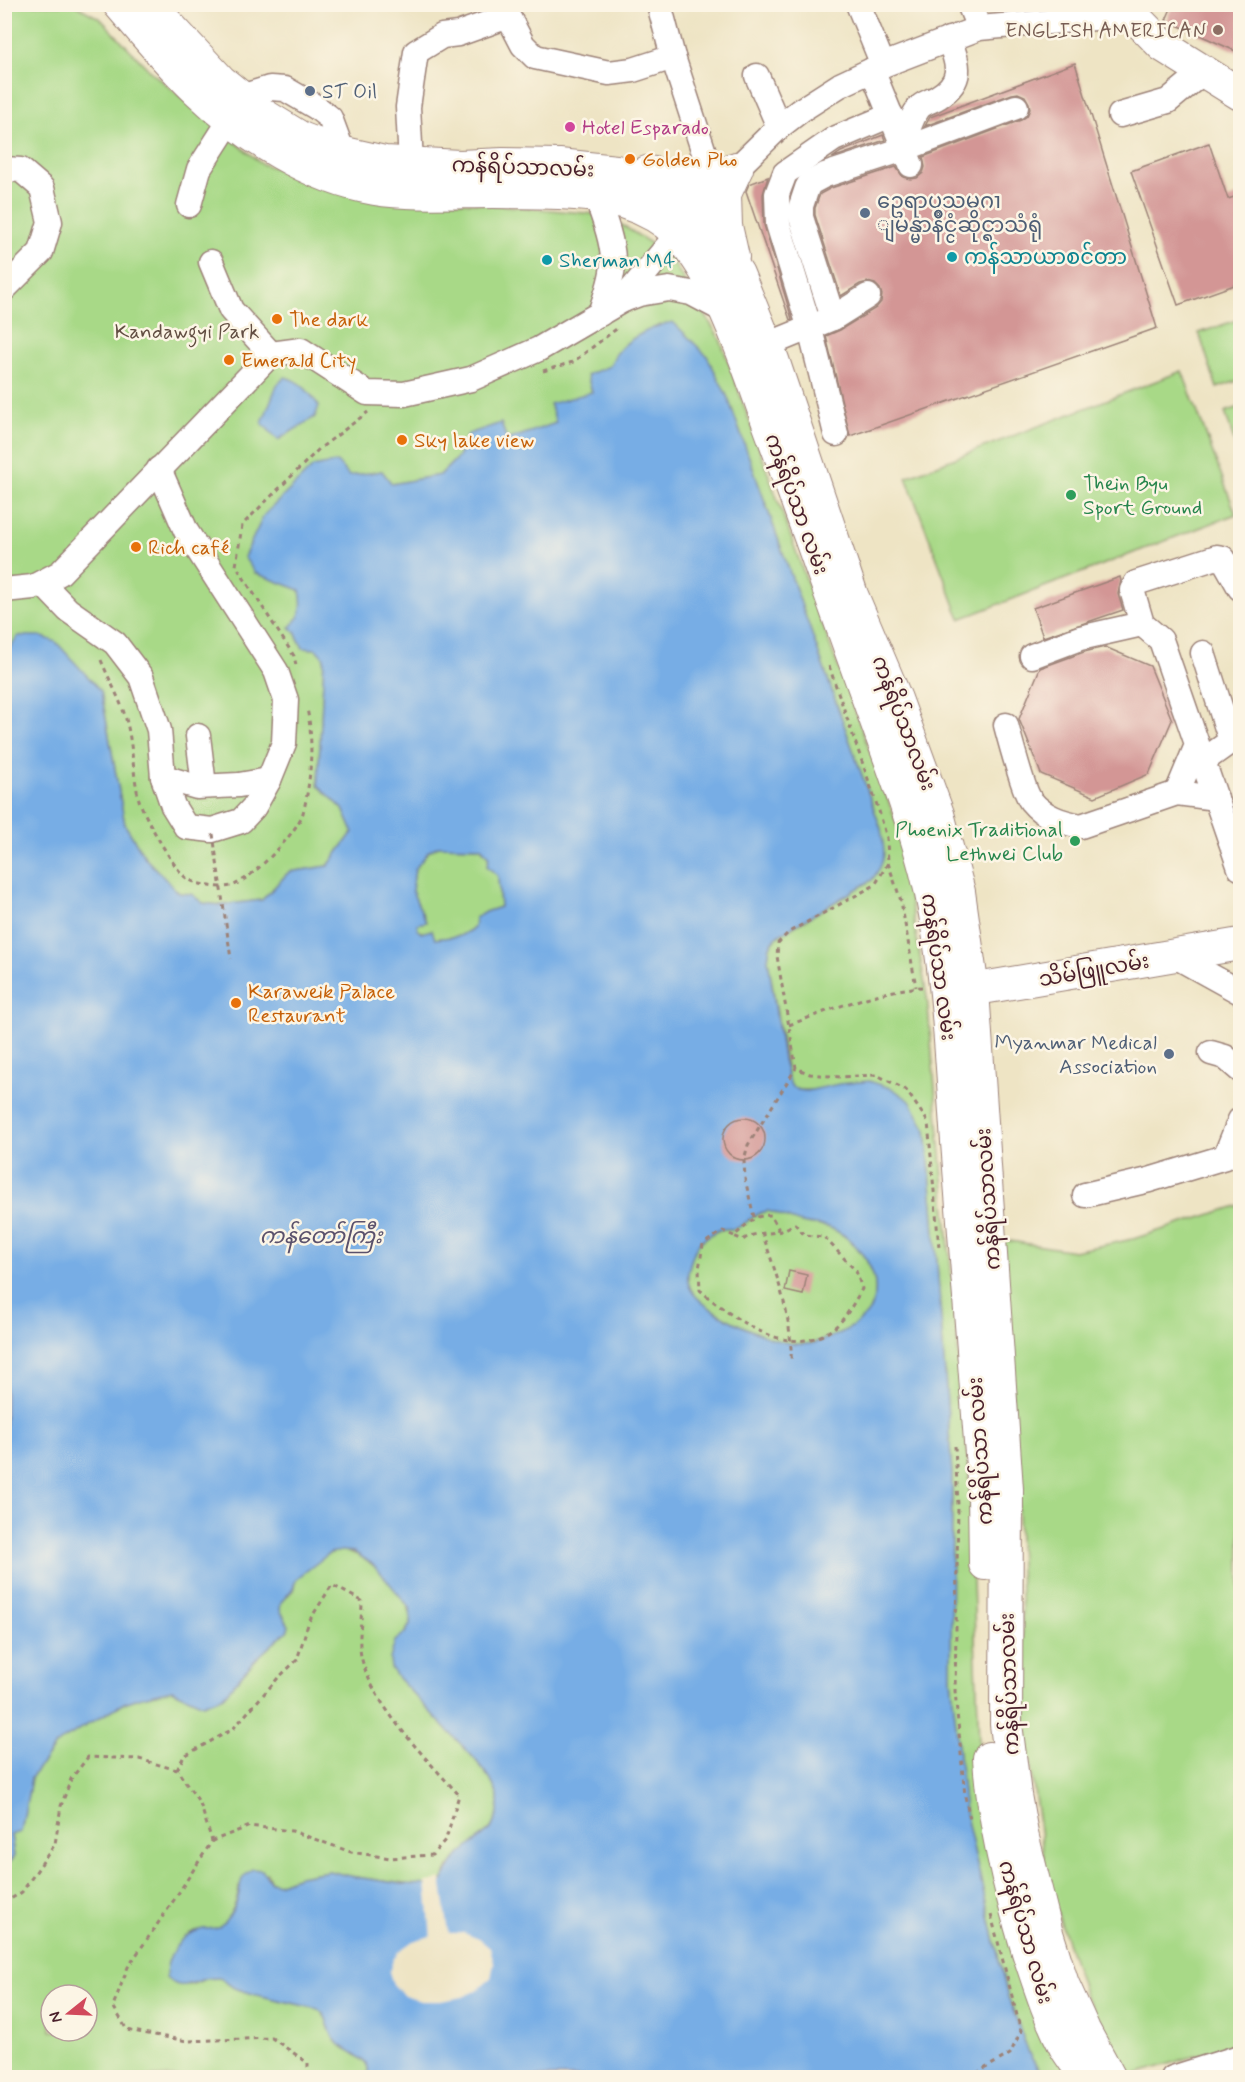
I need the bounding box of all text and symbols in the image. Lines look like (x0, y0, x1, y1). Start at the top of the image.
place label: ENGLISH AMERICAN (1005, 17, 1206, 45)
marker: ENGLISH AMERICAN (1211, 23, 1225, 37)
place label: ST Oil (322, 78, 377, 106)
marker: ST Oil (303, 84, 317, 98)
place label: Hotel Esparado (582, 114, 709, 142)
marker: Hotel Esparado (563, 120, 577, 134)
place label: Golden Pho (642, 146, 738, 174)
street label: ကန်ရိပ်သာလမ်း (451, 149, 595, 186)
marker: Golden Pho (623, 152, 637, 166)
place label: ဥေရာပသမဂၢ ျမန္မာနိဳင္ငံဆိုင္ရာသံရုံ (877, 188, 1042, 243)
marker: ဥေရာပသမဂၢ ျမန္မာနိဳင္ငံဆိုင္ရာသံရုံ (858, 206, 872, 220)
place label: ကန်သာယာစင်တာ (964, 241, 1127, 274)
place label: Sherman M4 (559, 247, 675, 275)
marker: ကန်သာယာစင်တာ (945, 250, 959, 264)
marker: Sherman M4 (540, 253, 554, 267)
place label: The dark (289, 306, 369, 334)
marker: The dark (270, 312, 284, 326)
park label: Kandawgyi Park (115, 318, 259, 348)
place label: Emerald City (241, 347, 356, 375)
marker: Emerald City (222, 353, 236, 367)
place label: Sky lake view (414, 427, 534, 455)
street label: ကန်ရိပ်သာ လမ်း (756, 429, 837, 579)
marker: Sky lake view (395, 433, 409, 447)
place label: Thein Byu Sport Ground (1083, 470, 1202, 522)
marker: Thein Byu Sport Ground (1064, 488, 1078, 502)
place label: Rich café (148, 534, 229, 562)
marker: Rich café (129, 540, 143, 554)
street label: ကန်ရိပ်သာလမ်း (863, 651, 944, 796)
place label: Phoenix Traditional Lethwei Club (895, 816, 1063, 868)
marker: Phoenix Traditional Lethwei Club (1068, 834, 1082, 848)
street label: ကန်ရိပ်သာ လမ်း (912, 891, 965, 1043)
street label: သိမ်ဖြူလမ်း (1036, 945, 1152, 996)
place label: Karaweik Palace Restaurant (248, 978, 395, 1030)
marker: Karaweik Palace Restaurant (229, 996, 243, 1010)
place label: Myanmar Medical Association (995, 1029, 1157, 1081)
marker: Myanmar Medical Association (1162, 1047, 1176, 1061)
street label: ကန်ရိပ်သာလမ်း (967, 1127, 1010, 1271)
water label: ကန်တော်ကြီး (260, 1220, 384, 1254)
street label: ကန်ရိပ်သာ လမ်း (959, 1376, 1002, 1526)
street label: ကန်ရိပ်သာလမ်း (991, 1612, 1028, 1756)
street label: ကန်ရိပ်သာ လမ်း (989, 1856, 1062, 2008)
north arrow (39, 1983, 99, 2043)
text: N (45, 2009, 68, 2025)

